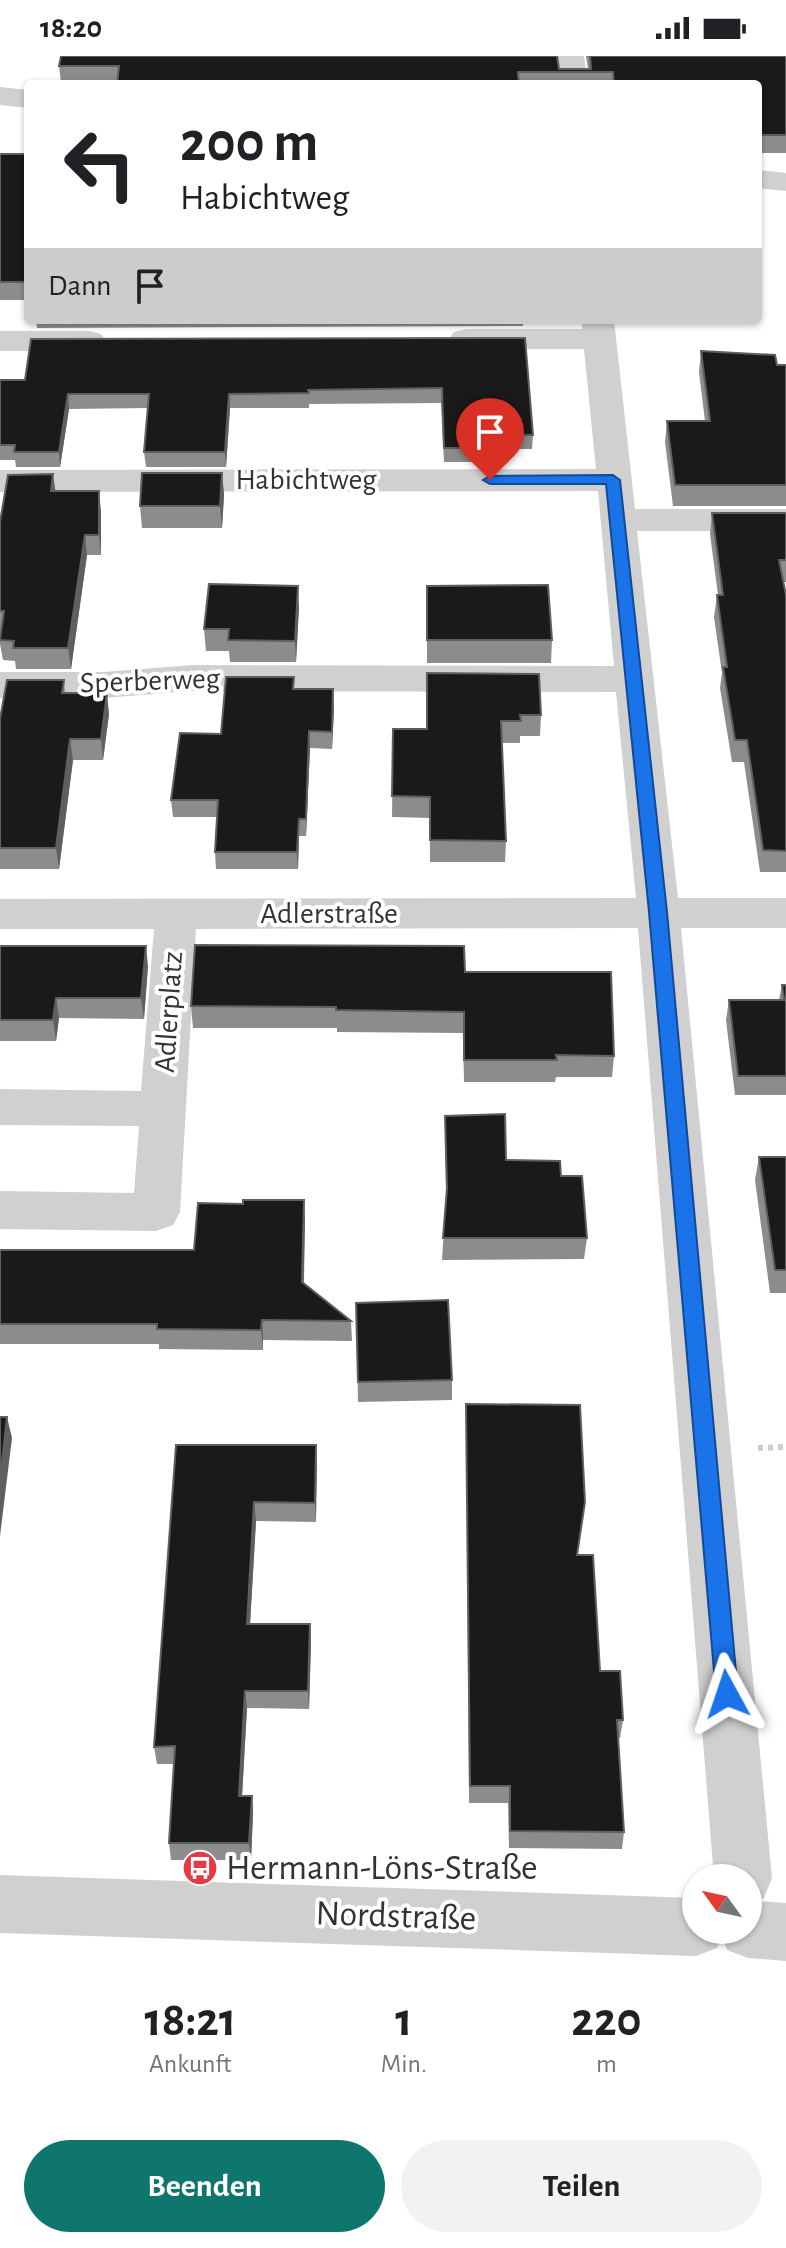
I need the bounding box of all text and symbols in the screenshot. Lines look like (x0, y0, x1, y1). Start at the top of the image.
text: 18:20 (40, 13, 102, 43)
icon: left (48, 112, 152, 216)
text: 200 m (180, 115, 318, 171)
text: Habichtweg (180, 180, 349, 216)
icon: arrive (128, 264, 172, 308)
text: Dann (48, 271, 112, 301)
pin (456, 398, 524, 480)
icon: arrive (468, 410, 512, 454)
street label: Habichtweg (235, 465, 377, 495)
street label: Sperberweg (79, 664, 221, 698)
street label: Adlerstraße (260, 899, 398, 929)
street label: Adlerplatz (150, 950, 188, 1074)
position arrow (685, 1652, 769, 1736)
bus stop icon: Hermann-Löns-Straße (181, 1849, 219, 1887)
place label: Hermann-Löns-Straße (226, 1850, 538, 1886)
north arrow (682, 1864, 762, 1944)
map controls (682, 1864, 762, 1944)
street label: Nordstraße (315, 1895, 477, 1937)
text: 18:21 (144, 1997, 236, 2045)
text: 1 (395, 1997, 412, 2045)
text: 220 (571, 1997, 642, 2045)
text: Ankunft (149, 2051, 232, 2077)
text: Min. (381, 2051, 427, 2077)
text: m (596, 2051, 617, 2077)
button: Beenden (24, 2140, 385, 2232)
button: Teilen (401, 2140, 762, 2232)

